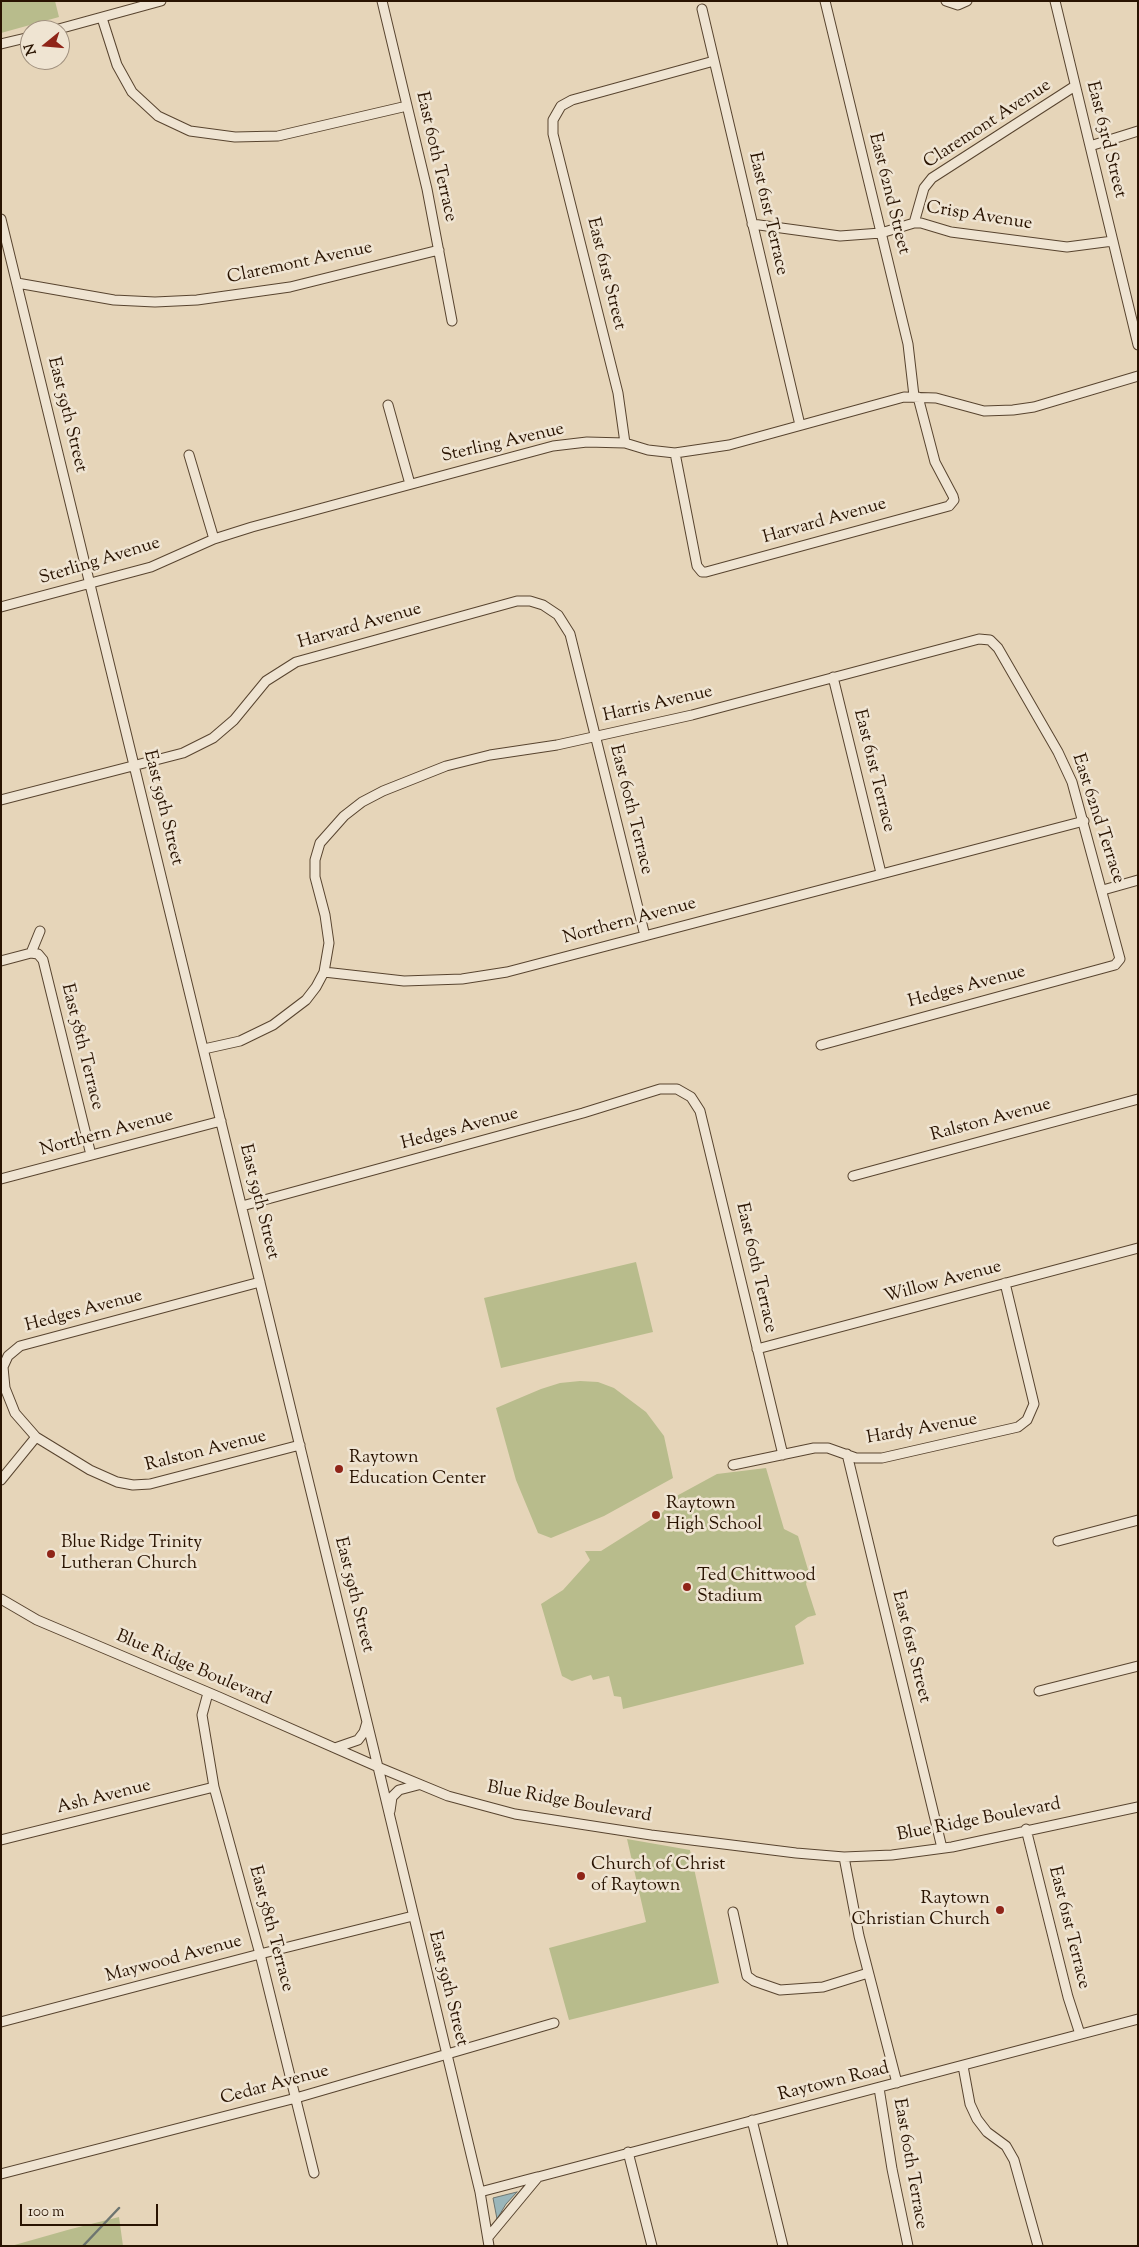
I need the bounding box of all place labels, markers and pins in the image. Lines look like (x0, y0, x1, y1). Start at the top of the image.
place label: Raytown Education Center (349, 1448, 486, 1490)
marker: Raytown Education Center (333, 1463, 345, 1475)
place label: Raytown High School (666, 1494, 762, 1536)
marker: Raytown High School (650, 1509, 662, 1521)
place label: Blue Ridge Trinity Lutheran Church (61, 1533, 202, 1576)
marker: Blue Ridge Trinity Lutheran Church (45, 1548, 57, 1560)
place label: Ted Chittwood Stadium (697, 1566, 816, 1608)
marker: Ted Chittwood Stadium (681, 1581, 693, 1593)
place label: Church of Christ of Raytown (591, 1855, 725, 1898)
marker: Church of Christ of Raytown (575, 1870, 587, 1882)
place label: Raytown Christian Church (851, 1889, 990, 1932)
marker: Raytown Christian Church (994, 1904, 1006, 1916)

